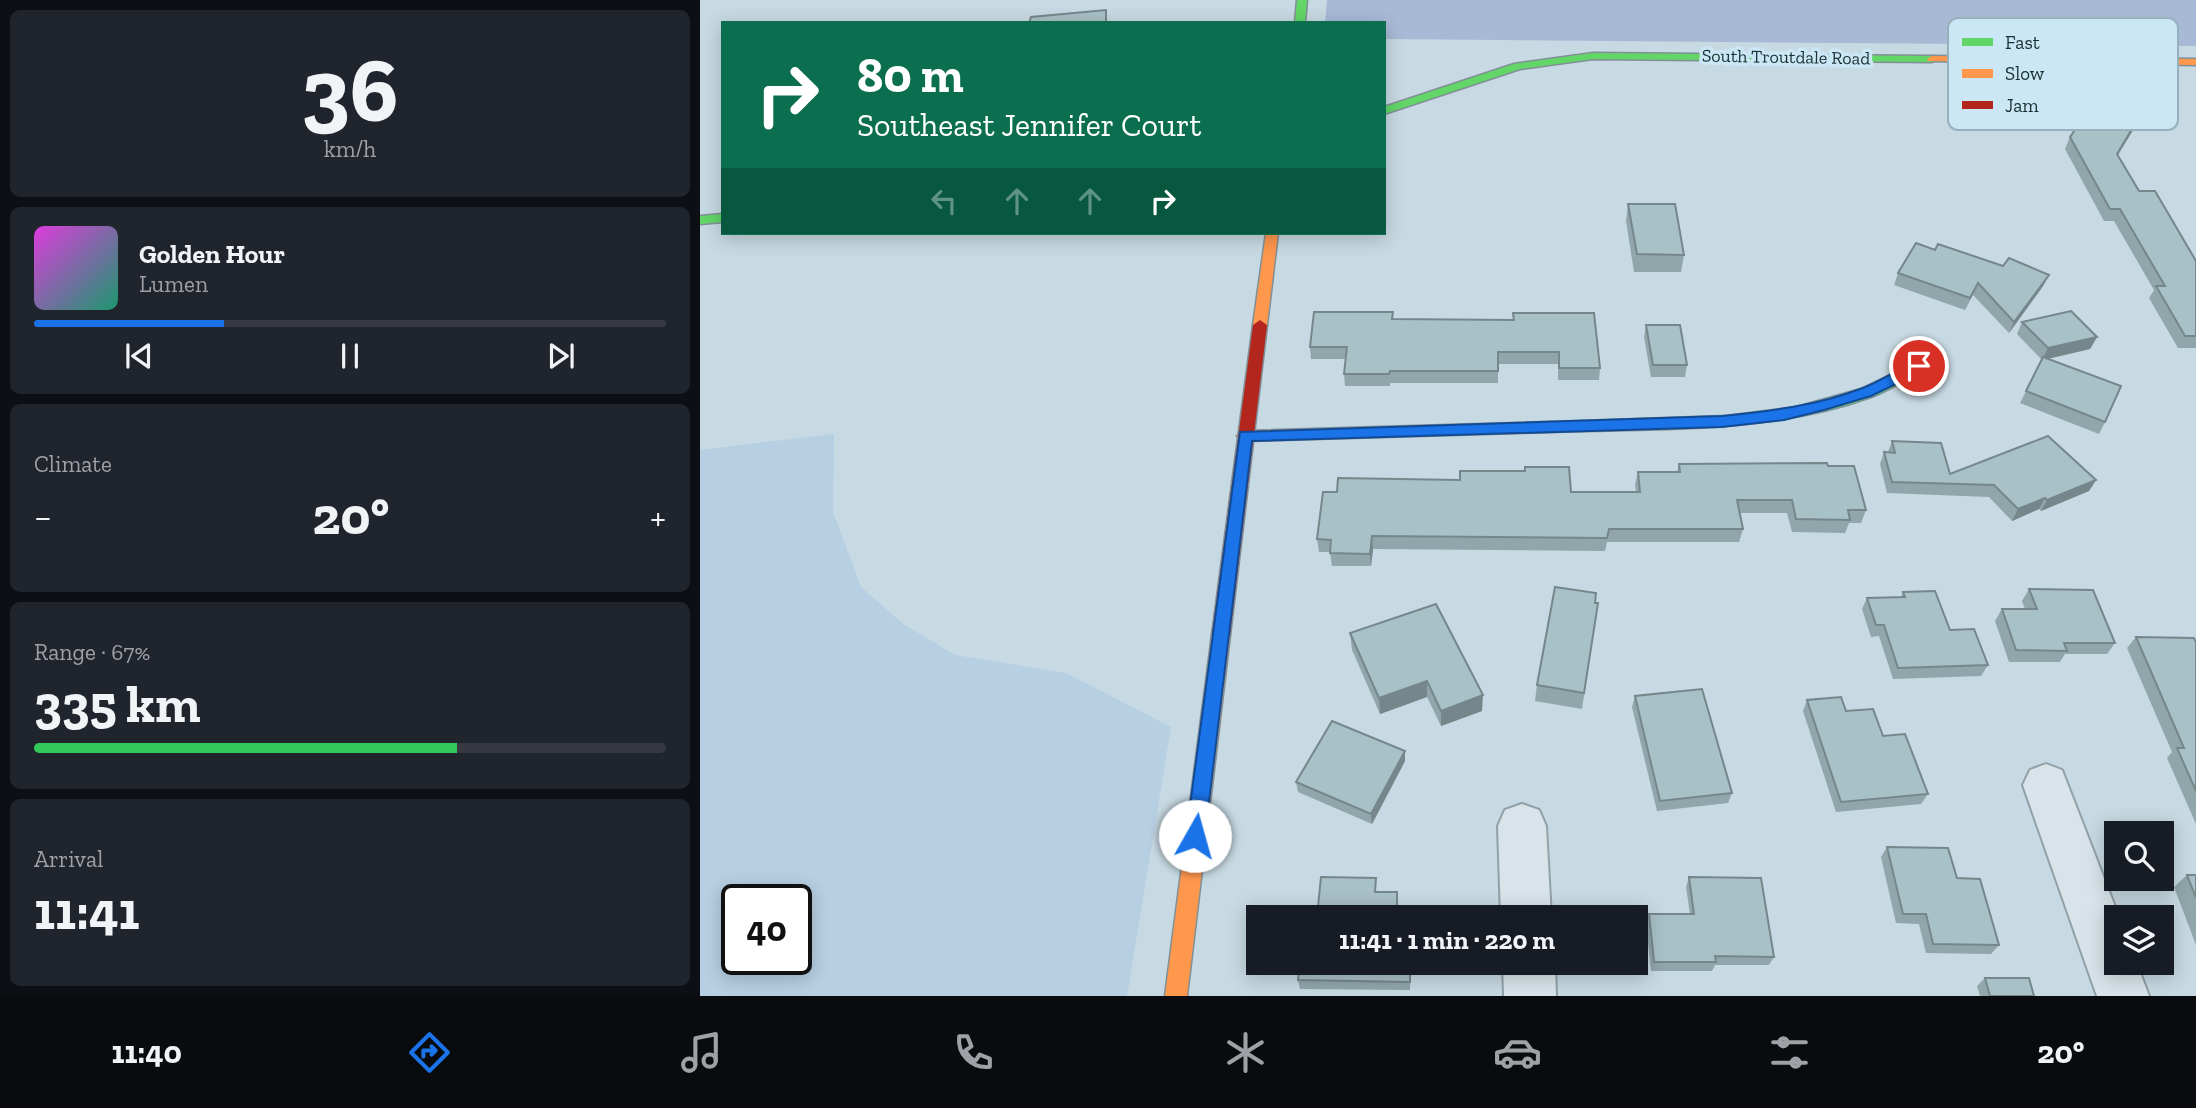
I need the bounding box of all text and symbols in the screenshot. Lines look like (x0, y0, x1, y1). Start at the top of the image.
legend (1948, 18, 2178, 130)
text: Fast (2005, 31, 2040, 54)
text: 36 (301, 35, 399, 144)
street label: South Troutdale Road (1702, 45, 1870, 69)
text: 80 m (857, 46, 964, 105)
icon: right (742, 49, 833, 140)
text: Slow (2005, 62, 2045, 85)
text: Jam (2005, 94, 2039, 117)
text: Southeast Jennifer Court (857, 106, 1201, 144)
text: km/h (324, 135, 376, 163)
icon: left (925, 182, 963, 220)
icon: ahead (998, 182, 1036, 220)
icon: ahead (1071, 182, 1109, 220)
icon: right (1144, 182, 1182, 220)
text: Golden Hour (139, 238, 285, 270)
text: Lumen (139, 270, 208, 298)
pin (1889, 336, 1949, 396)
icon: previous (120, 337, 158, 375)
icon: pause (331, 337, 369, 375)
icon: next (542, 337, 580, 375)
icon: arrive (1900, 347, 1938, 385)
text: Climate (34, 450, 112, 478)
text: 20° (313, 485, 389, 547)
text: − (34, 494, 52, 540)
text: + (650, 494, 666, 540)
text: Range · 67% (34, 638, 150, 666)
text: 335 km (34, 673, 201, 735)
position arrow (1158, 799, 1232, 873)
map controls (2104, 821, 2174, 975)
button: search (2104, 821, 2174, 891)
text: Arrival (34, 845, 103, 873)
text: 11:41 (34, 880, 140, 942)
speed limit sign: 40 (721, 884, 812, 975)
button: layers (2104, 905, 2174, 975)
text: 11:41 · 1 min · 220 m (1339, 924, 1555, 956)
icon: directions (405, 1028, 454, 1077)
icon: music (677, 1028, 726, 1077)
icon: phone (949, 1028, 998, 1077)
icon: climate (1221, 1028, 1270, 1077)
icon: car (1493, 1028, 1542, 1077)
icon: filters (1765, 1028, 1814, 1077)
text: 11:40 (112, 1033, 182, 1071)
text: 20° (2037, 1033, 2084, 1071)

